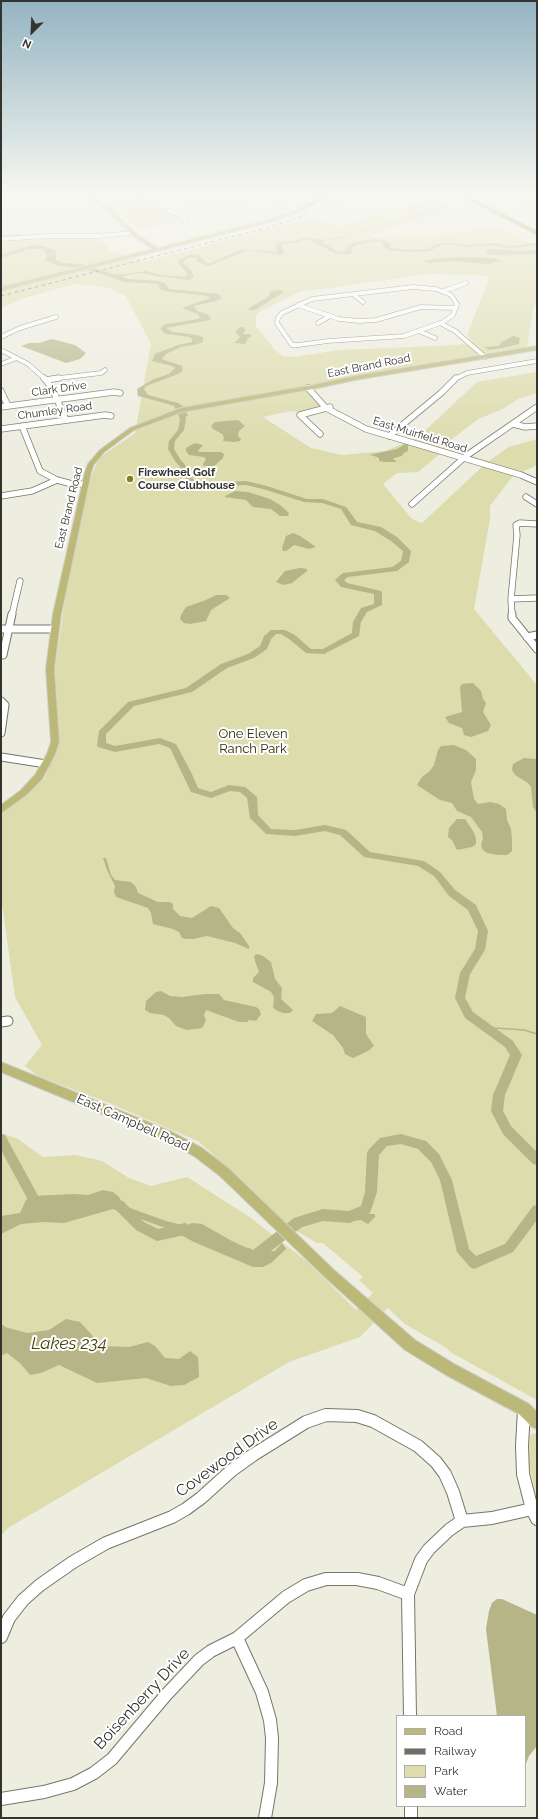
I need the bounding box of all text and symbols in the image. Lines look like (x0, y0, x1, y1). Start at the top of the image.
north arrow (12, 12, 52, 52)
text: N (20, 36, 33, 51)
street label: East Brand Road (326, 352, 412, 380)
street label: Clark Drive (31, 379, 87, 399)
street label: Chumley Road (17, 399, 93, 423)
street label: East Muirfield Road (371, 414, 469, 456)
street label: East Brand Road (52, 466, 86, 550)
place label: Firewheel Golf Course Clubhouse (138, 466, 235, 492)
marker: Firewheel Golf Course Clubhouse (125, 474, 135, 484)
park label: One Eleven Ranch Park (218, 726, 288, 757)
street label: East Campbell Road (74, 1091, 192, 1155)
water label: Lakes 234 (31, 1334, 107, 1354)
street label: Covewood Drive (172, 1415, 282, 1501)
street label: Boisenberry Drive (90, 1644, 194, 1754)
legend (396, 1715, 526, 1807)
text: Road (434, 1724, 463, 1738)
text: Railway (434, 1744, 476, 1758)
text: Park (434, 1764, 459, 1778)
text: Water (434, 1784, 468, 1798)

